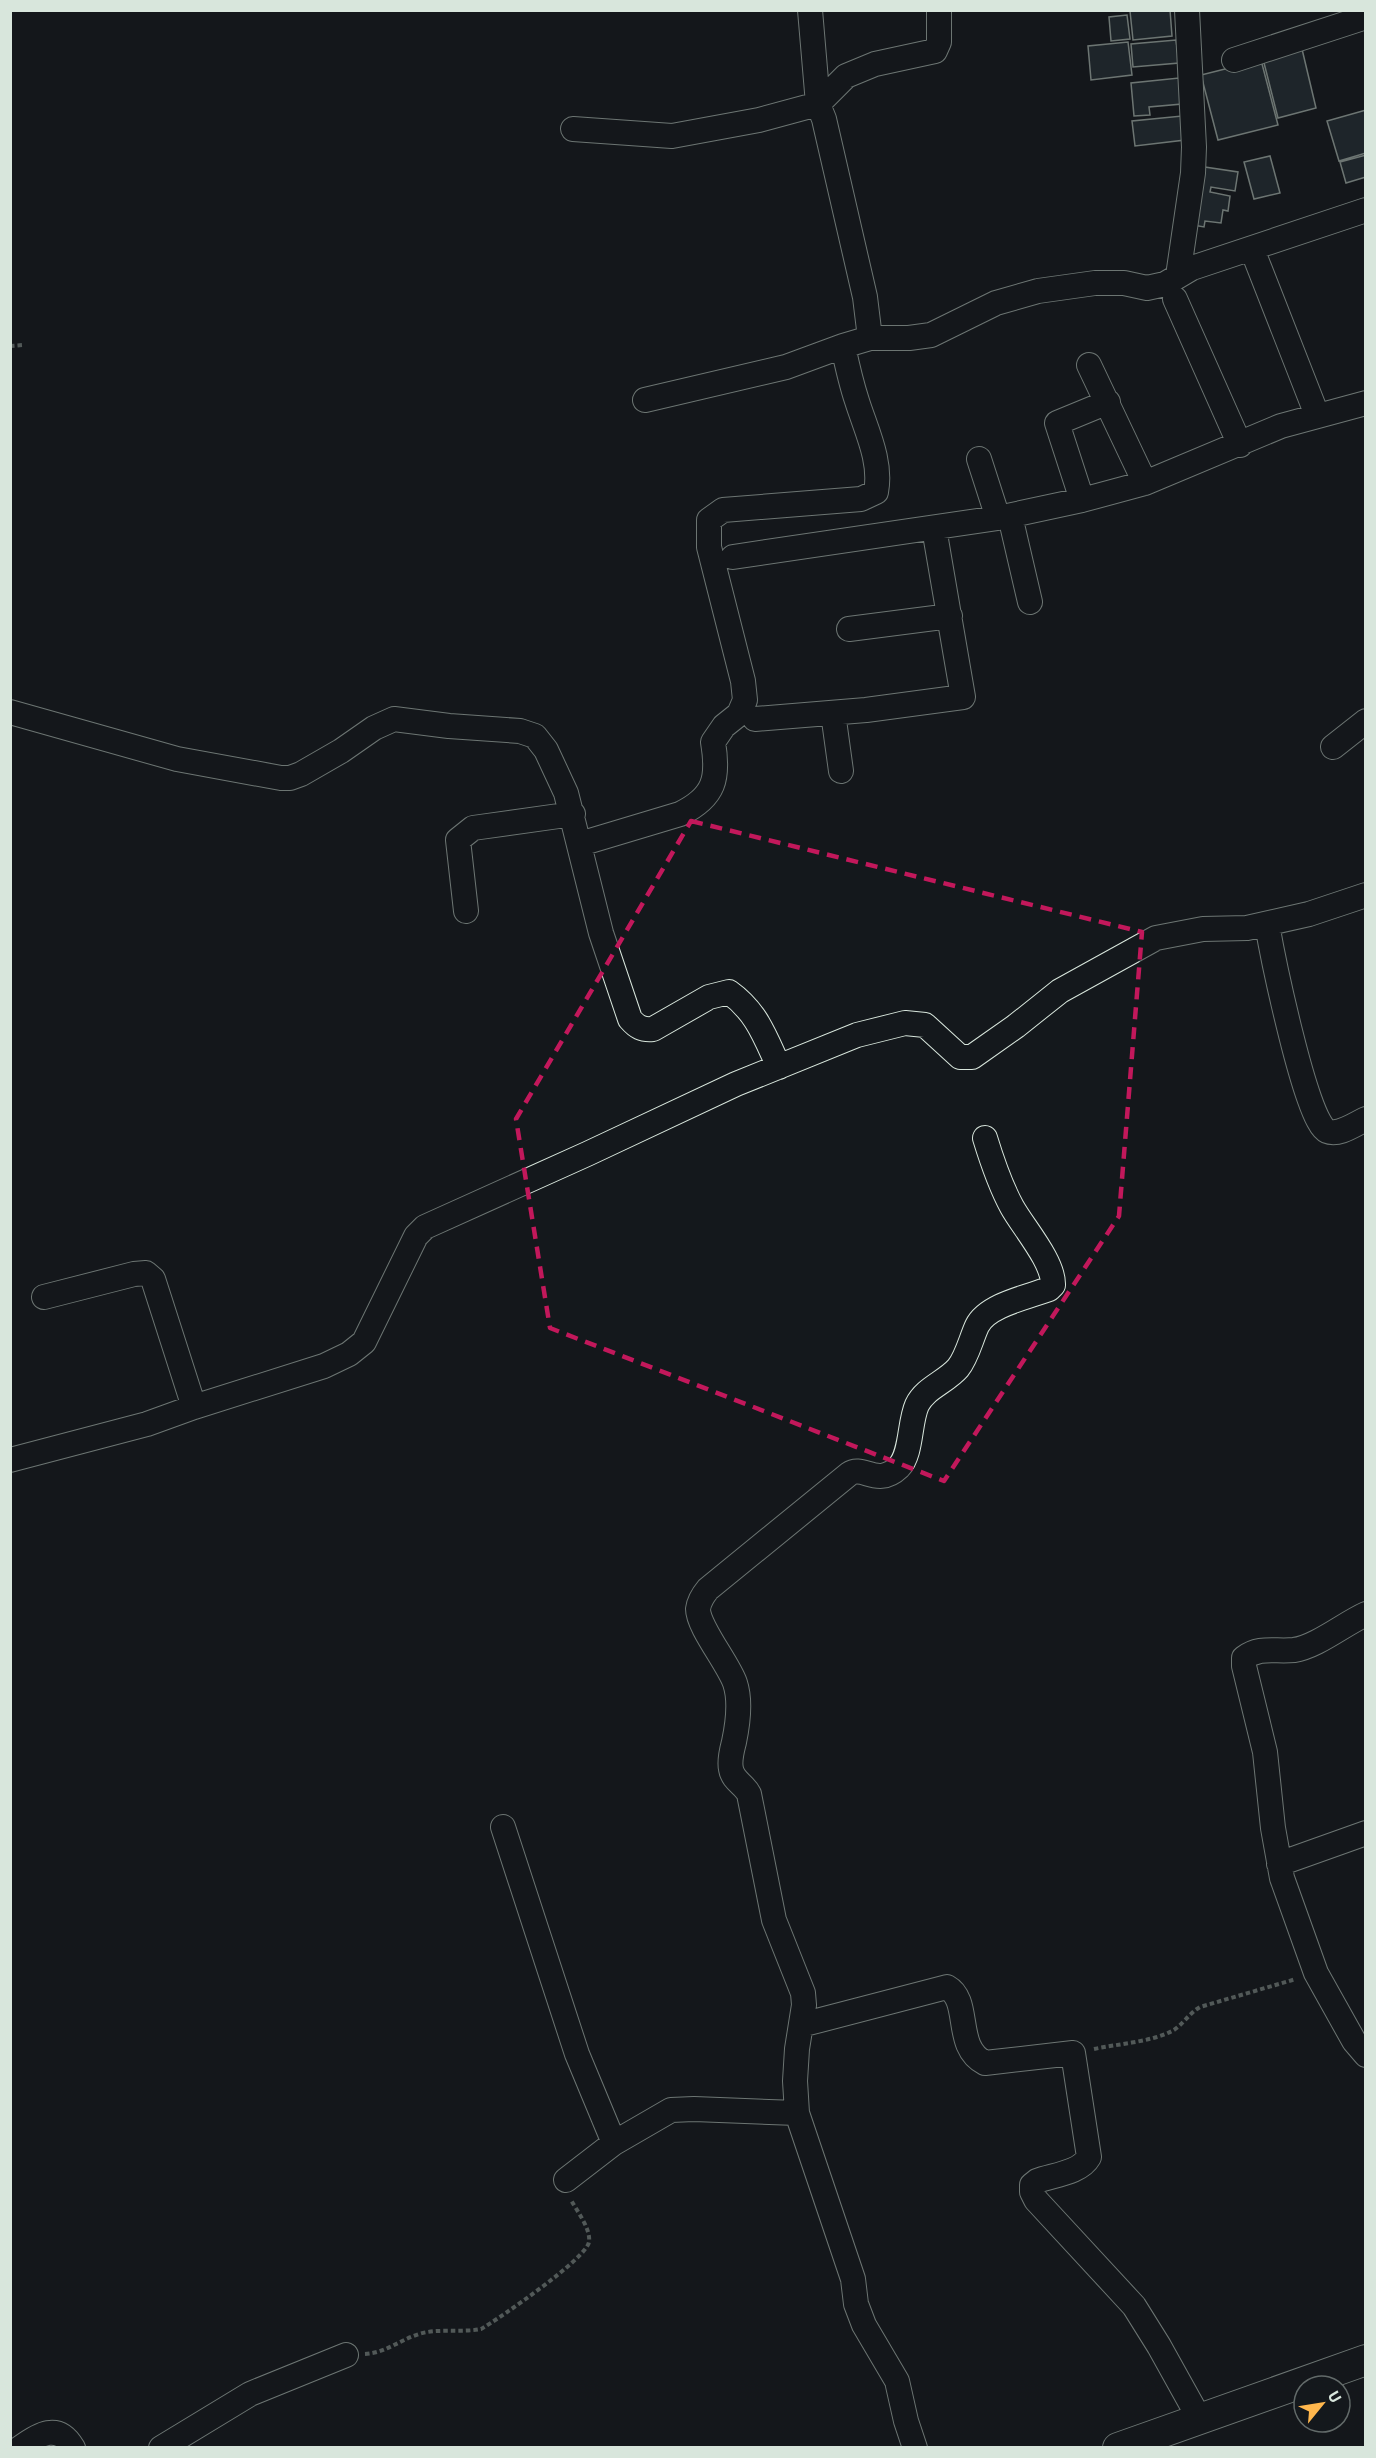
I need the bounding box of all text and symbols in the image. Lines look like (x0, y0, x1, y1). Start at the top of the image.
north arrow (1292, 2374, 1352, 2434)
text: U (1325, 2387, 1346, 2405)

